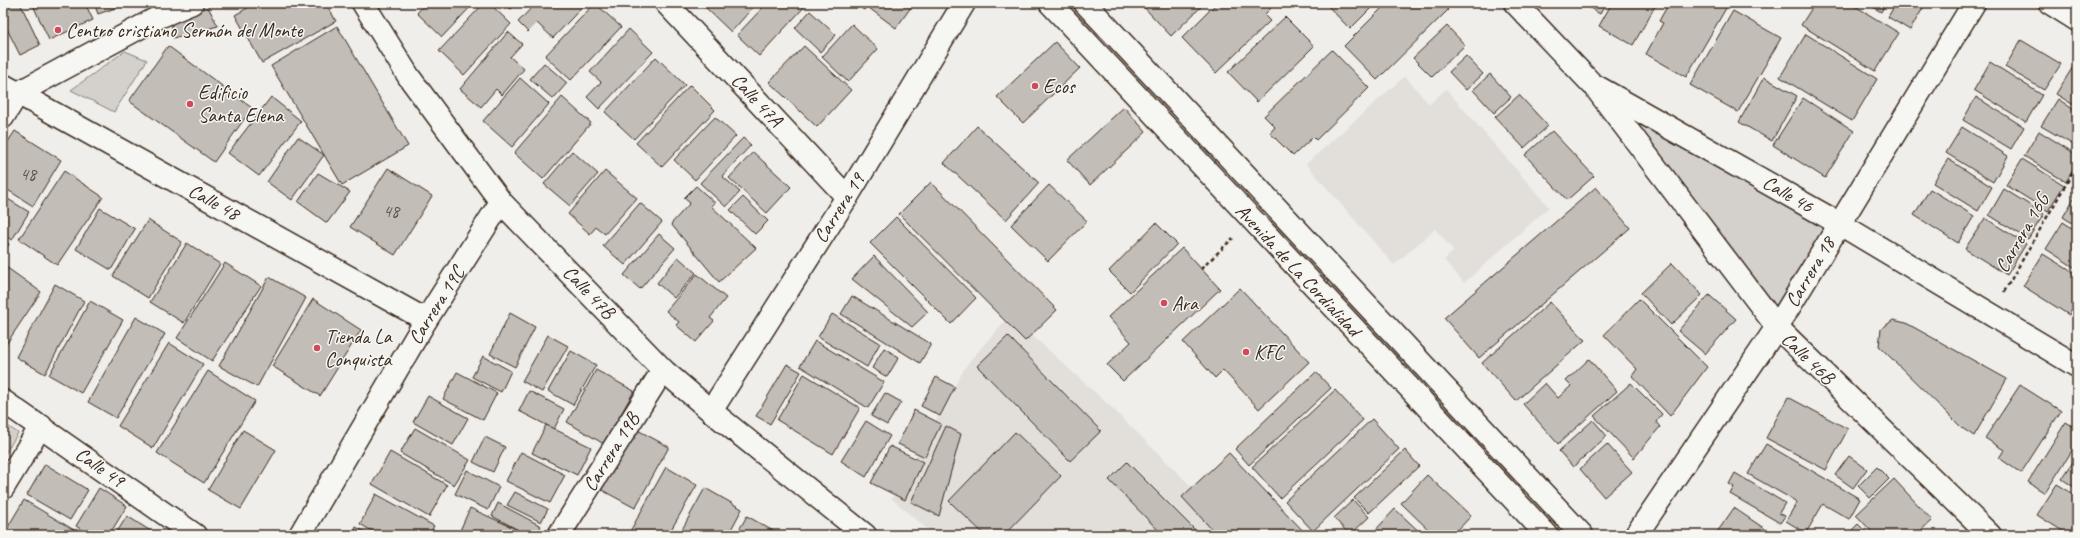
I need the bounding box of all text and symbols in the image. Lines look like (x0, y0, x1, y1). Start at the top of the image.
place label: Centro cristiano Sermón del Monte (66, 18, 304, 43)
marker: Centro cristiano Sermón del Monte (53, 25, 63, 35)
street label: Calle 47A (726, 68, 789, 133)
place label: Ecos (1043, 74, 1077, 99)
place label: Edificio Santa Elena (198, 80, 284, 128)
marker: Ecos (1030, 81, 1040, 91)
marker: Edificio Santa Elena (185, 99, 195, 109)
house number: 48 (20, 163, 38, 185)
street label: Carrera 19 (808, 167, 871, 247)
street label: Calle 46 (1758, 170, 1819, 219)
street label: Calle 48 (184, 178, 246, 227)
street label: Carrera 16G (1989, 187, 2056, 277)
street label: Avenida de La Cordialidad (1230, 198, 1368, 344)
house number: 48 (383, 200, 401, 222)
street label: Carrera 18 (1779, 231, 1842, 312)
street label: Carrera 19C (402, 259, 471, 348)
street label: Calle 47B (558, 260, 622, 325)
place label: Ara (1172, 291, 1199, 316)
marker: Ara (1159, 298, 1169, 308)
place label: Tienda La Conquista (325, 324, 393, 372)
street label: Calle 46B (1776, 327, 1841, 391)
place label: KFC (1254, 340, 1285, 365)
marker: Tienda La Conquista (312, 343, 322, 353)
marker: KFC (1241, 347, 1251, 357)
street label: Carrera 19B (577, 407, 646, 496)
street label: Calle 49 (71, 441, 131, 494)

